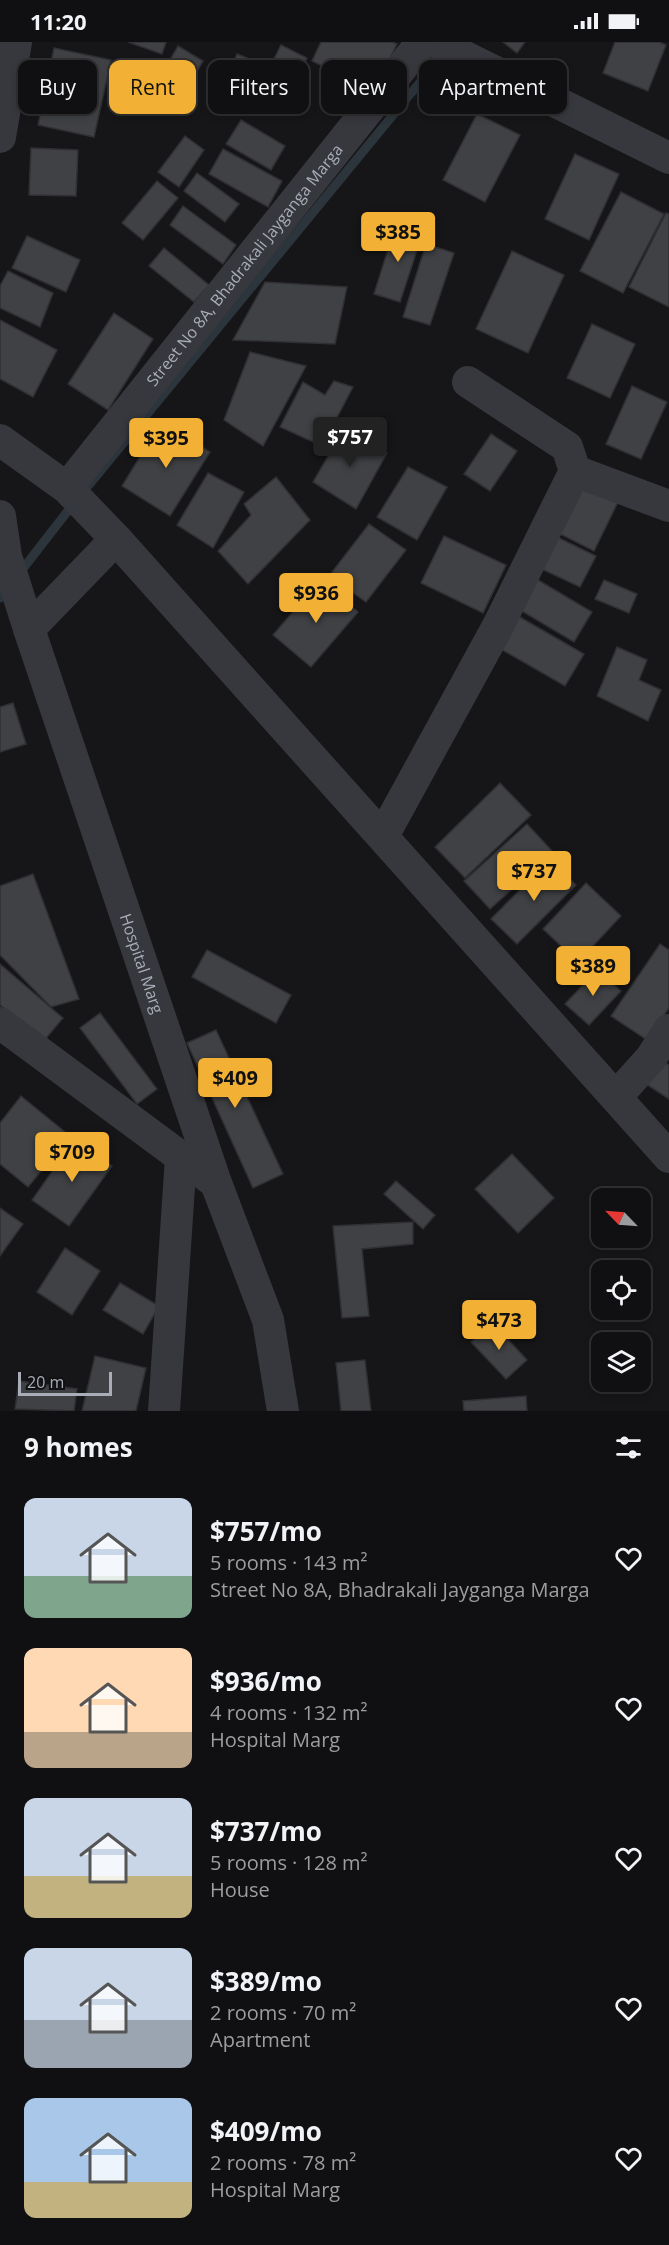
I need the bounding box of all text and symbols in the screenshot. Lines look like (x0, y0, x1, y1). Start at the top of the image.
text: 11:20 (30, 6, 87, 36)
chip: Buy (18, 60, 97, 114)
chip: Rent (109, 60, 196, 114)
chip: Filters (208, 60, 309, 114)
chip: New (321, 60, 407, 114)
chip: Apartment (419, 60, 567, 114)
street label: Street No 8A, Bhadrakali Jayganga Marga (141, 139, 348, 391)
pin: $385 (362, 212, 434, 263)
text: $385 (375, 218, 421, 245)
pin: $757 (314, 417, 386, 468)
pin: $395 (130, 418, 202, 469)
text: $757 (327, 423, 373, 450)
text: $395 (143, 424, 189, 451)
pin: $936 (280, 573, 352, 624)
text: $936 (293, 579, 339, 606)
pin: $737 (498, 851, 570, 902)
text: $737 (511, 857, 557, 884)
street label: Hospital Marg (115, 911, 169, 1017)
pin: $389 (557, 946, 629, 997)
text: $389 (570, 952, 616, 979)
pin: $409 (199, 1058, 271, 1109)
text: $409 (212, 1064, 258, 1091)
pin: $709 (36, 1132, 108, 1183)
text: $709 (49, 1138, 95, 1165)
north arrow (591, 1188, 651, 1248)
map controls (591, 1188, 651, 1392)
button: locate (591, 1260, 651, 1320)
pin: $473 (463, 1300, 535, 1351)
text: $473 (476, 1306, 522, 1333)
button: layers (591, 1332, 651, 1392)
scale bar (18, 1369, 112, 1396)
text: 20 m (27, 1371, 64, 1393)
text: 9 homes (24, 1429, 133, 1465)
icon: filters (612, 1431, 645, 1464)
text: $757/mo (210, 1513, 322, 1549)
icon: home (72, 1522, 144, 1594)
icon: heart (612, 1542, 645, 1575)
text: 5 rooms · 143 m² (210, 1549, 368, 1576)
text: Street No 8A, Bhadrakali Jayganga Marga (210, 1576, 590, 1603)
text: $936/mo (210, 1663, 322, 1699)
icon: home (72, 1672, 144, 1744)
icon: heart (612, 1692, 645, 1725)
text: 4 rooms · 132 m² (210, 1699, 368, 1726)
text: Hospital Marg (210, 1726, 340, 1753)
text: $737/mo (210, 1813, 322, 1849)
icon: home (72, 1822, 144, 1894)
icon: heart (612, 1842, 645, 1875)
text: 5 rooms · 128 m² (210, 1849, 368, 1876)
text: House (210, 1876, 270, 1903)
text: $389/mo (210, 1963, 322, 1999)
icon: home (72, 1972, 144, 2044)
icon: heart (612, 1992, 645, 2025)
text: 2 rooms · 70 m² (210, 1999, 356, 2026)
text: Apartment (210, 2026, 310, 2053)
text: $409/mo (210, 2113, 322, 2149)
icon: home (72, 2122, 144, 2194)
icon: heart (612, 2142, 645, 2175)
text: 2 rooms · 78 m² (210, 2149, 356, 2176)
text: Hospital Marg (210, 2176, 340, 2203)

